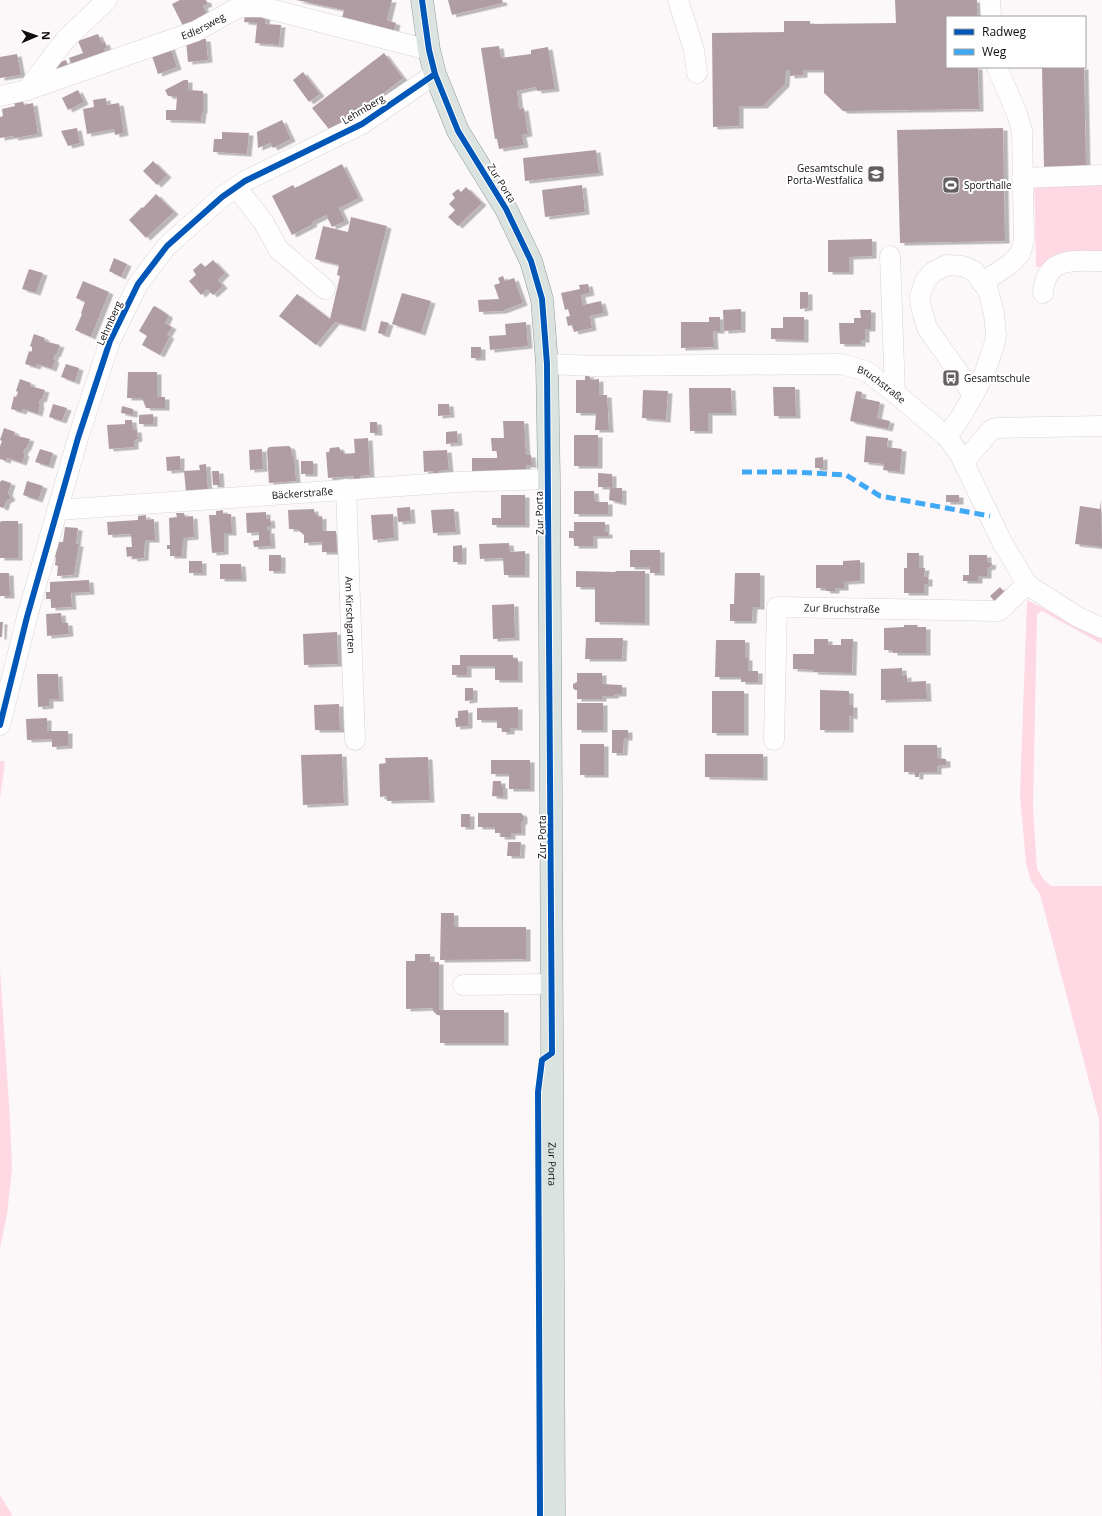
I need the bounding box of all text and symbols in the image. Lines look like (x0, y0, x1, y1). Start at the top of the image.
street label: Edlersweg (179, 9, 228, 43)
north arrow (16, 16, 56, 56)
legend (946, 16, 1086, 68)
text: Radweg (982, 23, 1026, 40)
text: N (39, 31, 54, 40)
text: Weg (982, 43, 1007, 60)
street label: Lehmberg (339, 90, 387, 127)
street label: Zur Porta (484, 161, 520, 205)
place label: Gesamtschule Porta-Westfalica (787, 161, 863, 187)
school or university icon: Gesamtschule Porta-Westfalica (866, 164, 886, 184)
sports icon: Sporthalle (941, 175, 961, 195)
place label: Sporthalle (964, 178, 1012, 192)
street label: Lehmberg (93, 298, 125, 348)
street label: Bruchstraße (856, 362, 909, 407)
bus stop icon: Gesamtschule (941, 368, 961, 388)
place label: Gesamtschule (964, 371, 1030, 385)
street label: Bäckerstraße (271, 484, 334, 502)
street label: Zur Porta (532, 491, 546, 535)
street label: Am Kirschgarten (342, 576, 359, 654)
street label: Zur Bruchstraße (804, 600, 880, 616)
street label: Zur Porta (535, 815, 549, 859)
street label: Zur Porta (545, 1142, 560, 1186)

